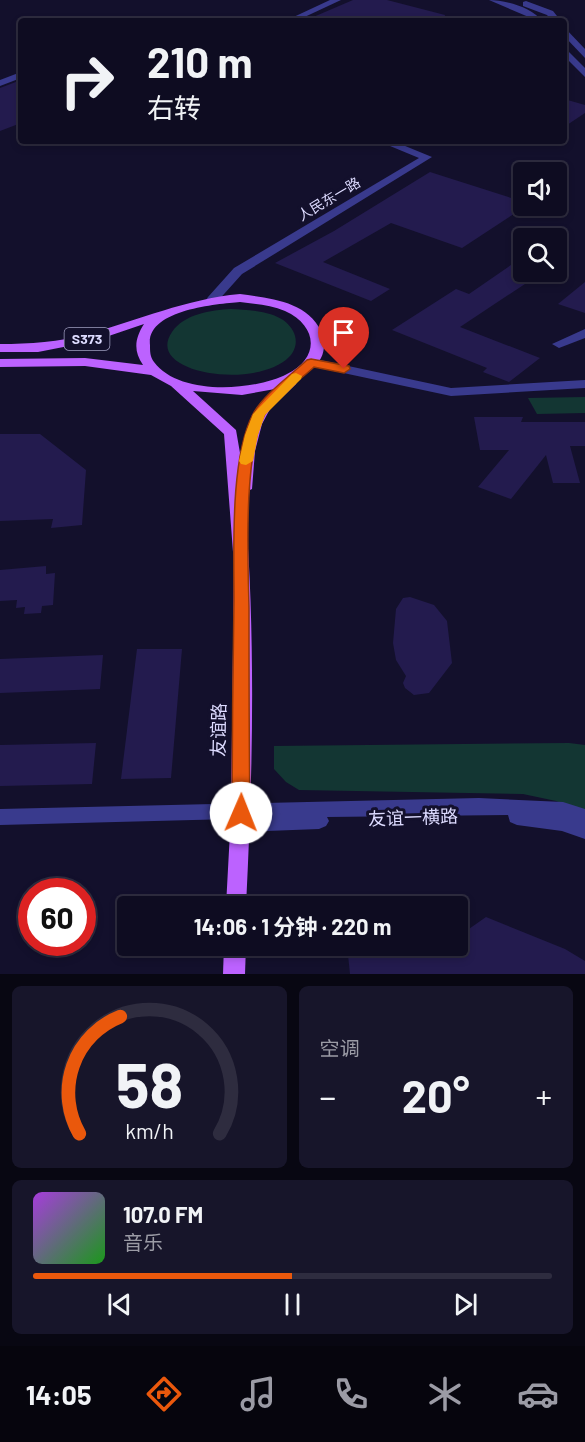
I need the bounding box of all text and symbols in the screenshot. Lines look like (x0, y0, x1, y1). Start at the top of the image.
text: 210 m (147, 36, 253, 86)
icon: right (48, 42, 126, 120)
text: 右转 (147, 91, 201, 123)
map controls (513, 162, 567, 282)
button: sound (513, 162, 567, 216)
street label: 人民东一路 (294, 173, 363, 224)
button: search (513, 228, 567, 282)
pin (318, 307, 369, 369)
icon: arrive (327, 316, 360, 349)
road number: S373 (64, 328, 110, 350)
street label: 友谊路 (207, 703, 229, 757)
position arrow (209, 781, 273, 845)
street label: 友谊一横路 (368, 804, 458, 830)
speed limit sign: 60 (18, 878, 96, 956)
text: 14:06 · 1 分钟 · 220 m (194, 913, 391, 939)
text: 空调 (320, 1036, 360, 1060)
text: 58 (116, 1046, 183, 1120)
text: 20° (402, 1068, 470, 1122)
text: − (320, 1076, 336, 1116)
text: + (536, 1076, 552, 1116)
text: km/h (125, 1118, 174, 1143)
text: 107.0 FM (123, 1201, 203, 1227)
text: 音乐 (123, 1230, 163, 1254)
icon: previous (103, 1288, 136, 1321)
icon: pause (276, 1288, 309, 1321)
icon: next (449, 1288, 482, 1321)
icon: directions (143, 1373, 185, 1415)
icon: music (237, 1373, 279, 1415)
icon: phone (330, 1373, 372, 1415)
icon: climate (424, 1373, 466, 1415)
icon: car (517, 1373, 559, 1415)
text: 14:05 (26, 1378, 91, 1410)

